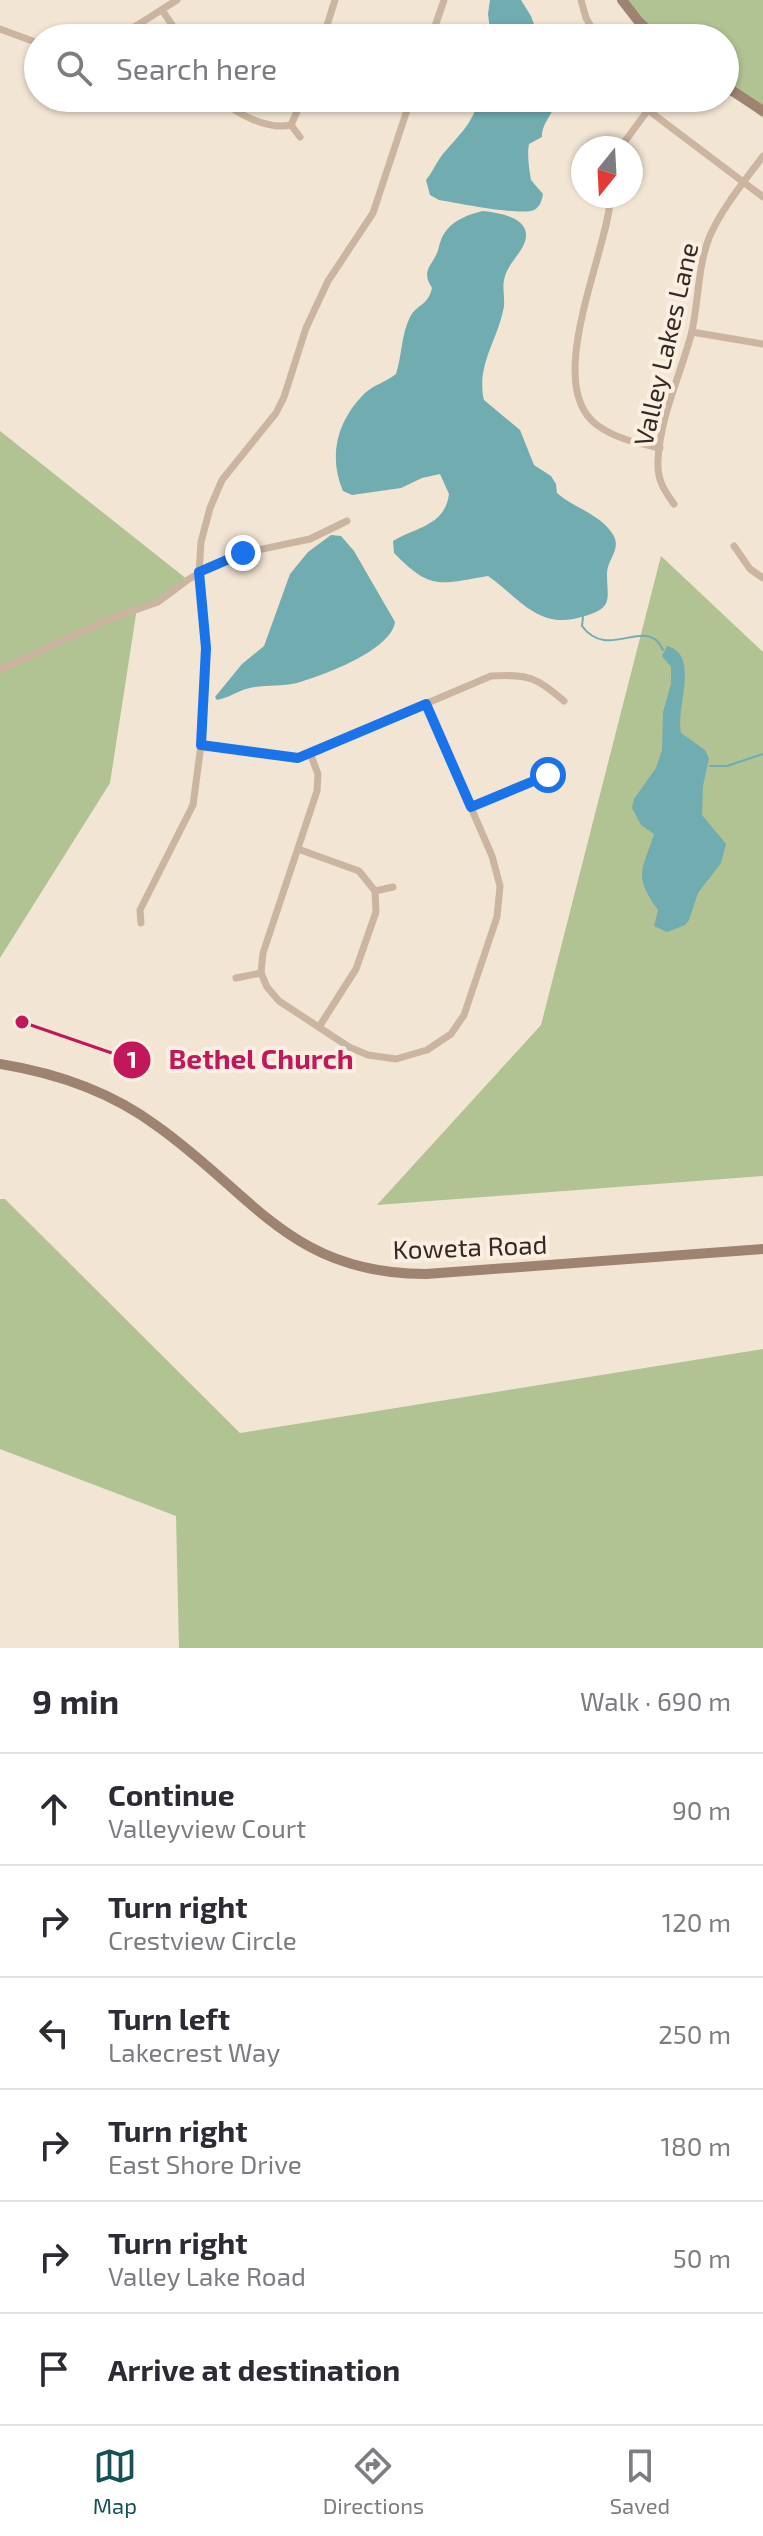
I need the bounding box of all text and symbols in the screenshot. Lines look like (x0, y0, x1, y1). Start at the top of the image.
search box (24, 24, 739, 112)
icon: search (52, 46, 96, 90)
text: Search here (116, 50, 277, 86)
north arrow (571, 136, 643, 208)
street label: Valley Lakes Lane (627, 239, 703, 449)
route end (225, 535, 261, 571)
route start (530, 757, 566, 793)
callout: Bethel Church (112, 1034, 370, 1086)
text: Bethel Church (168, 1041, 354, 1075)
text: 1 (127, 1044, 137, 1073)
street label: Koweta Road (392, 1228, 548, 1264)
text: 9 min (32, 1680, 119, 1721)
text: Walk · 690 m (580, 1685, 731, 1716)
text: Continue (108, 1776, 235, 1812)
icon: ahead (32, 1787, 76, 1831)
text: 90 m (672, 1794, 731, 1825)
text: Valleyview Court (108, 1812, 306, 1843)
text: Turn right (108, 1888, 248, 1924)
icon: right (32, 1899, 76, 1943)
text: 120 m (662, 1906, 731, 1937)
text: Crestview Circle (108, 1924, 297, 1955)
text: Turn left (108, 2000, 230, 2036)
icon: left (32, 2011, 76, 2055)
text: 250 m (658, 2018, 731, 2049)
text: Lakecrest Way (108, 2036, 280, 2067)
text: Turn right (108, 2112, 248, 2148)
icon: right (32, 2123, 76, 2167)
text: 180 m (661, 2130, 731, 2161)
text: East Shore Drive (108, 2148, 302, 2179)
text: Turn right (108, 2224, 248, 2260)
icon: right (32, 2235, 76, 2279)
text: 50 m (673, 2242, 731, 2273)
text: Valley Lake Road (108, 2260, 306, 2291)
icon: arrive (32, 2347, 76, 2391)
text: Arrive at destination (108, 2351, 400, 2387)
tab: Map (93, 2444, 137, 2518)
tab: Directions (323, 2444, 424, 2518)
tab: Saved (610, 2444, 670, 2518)

